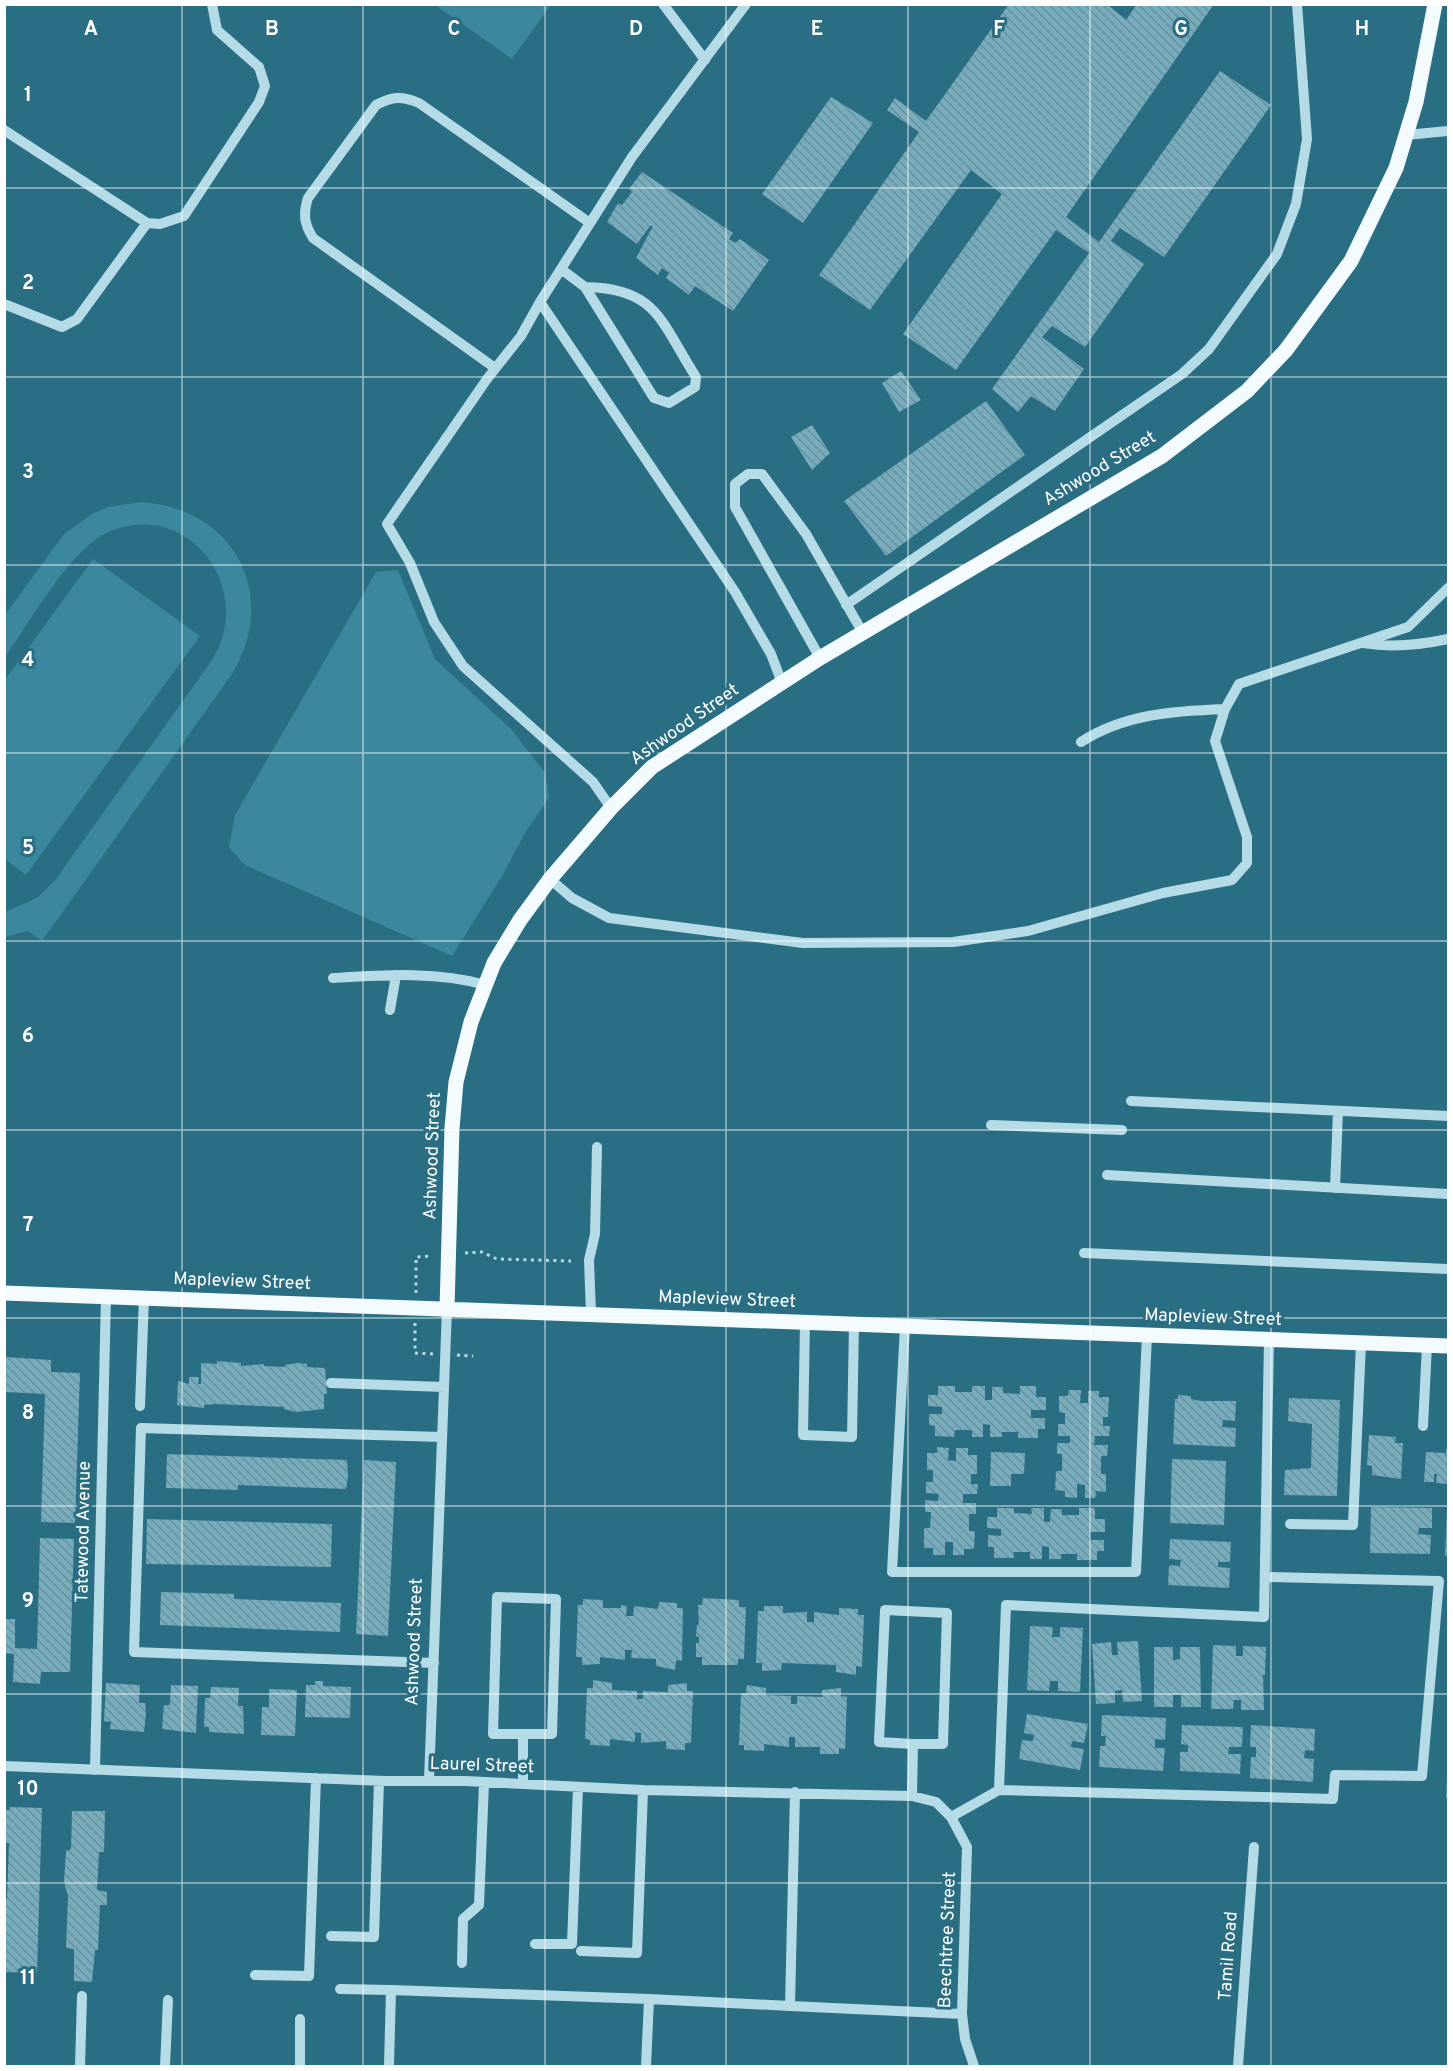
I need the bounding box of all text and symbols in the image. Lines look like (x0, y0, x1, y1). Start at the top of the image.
text: A (84, 17, 98, 43)
text: B (265, 17, 279, 43)
text: C (448, 17, 460, 43)
text: D (629, 17, 643, 43)
text: E (811, 17, 823, 43)
text: F (993, 17, 1005, 43)
text: G (1174, 17, 1188, 43)
text: H (1355, 17, 1369, 43)
text: 1 (24, 83, 32, 109)
text: 2 (22, 271, 34, 297)
street label: Ashwood Street (1039, 426, 1161, 512)
text: 3 (22, 460, 34, 486)
text: 4 (22, 648, 34, 674)
street label: Ashwood Street (626, 679, 744, 771)
text: 5 (22, 836, 34, 862)
text: 6 (22, 1024, 34, 1050)
street label: Ashwood Street (419, 1092, 447, 1220)
text: 7 (23, 1213, 33, 1239)
street label: Mapleview Street (173, 1268, 311, 1296)
street label: Mapleview Street (658, 1286, 796, 1314)
street label: Mapleview Street (1144, 1304, 1282, 1332)
text: 8 (22, 1401, 34, 1427)
street label: Tatewood Avenue (71, 1461, 97, 1603)
street label: Ashwood Street (401, 1578, 429, 1706)
text: 9 (22, 1589, 34, 1615)
street label: Laurel Street (429, 1753, 535, 1779)
text: 10 (17, 1777, 39, 1803)
street label: Beechtree Street (934, 1871, 962, 2009)
street label: Tamil Road (1214, 1911, 1244, 2001)
text: 11 (20, 1966, 36, 1992)

